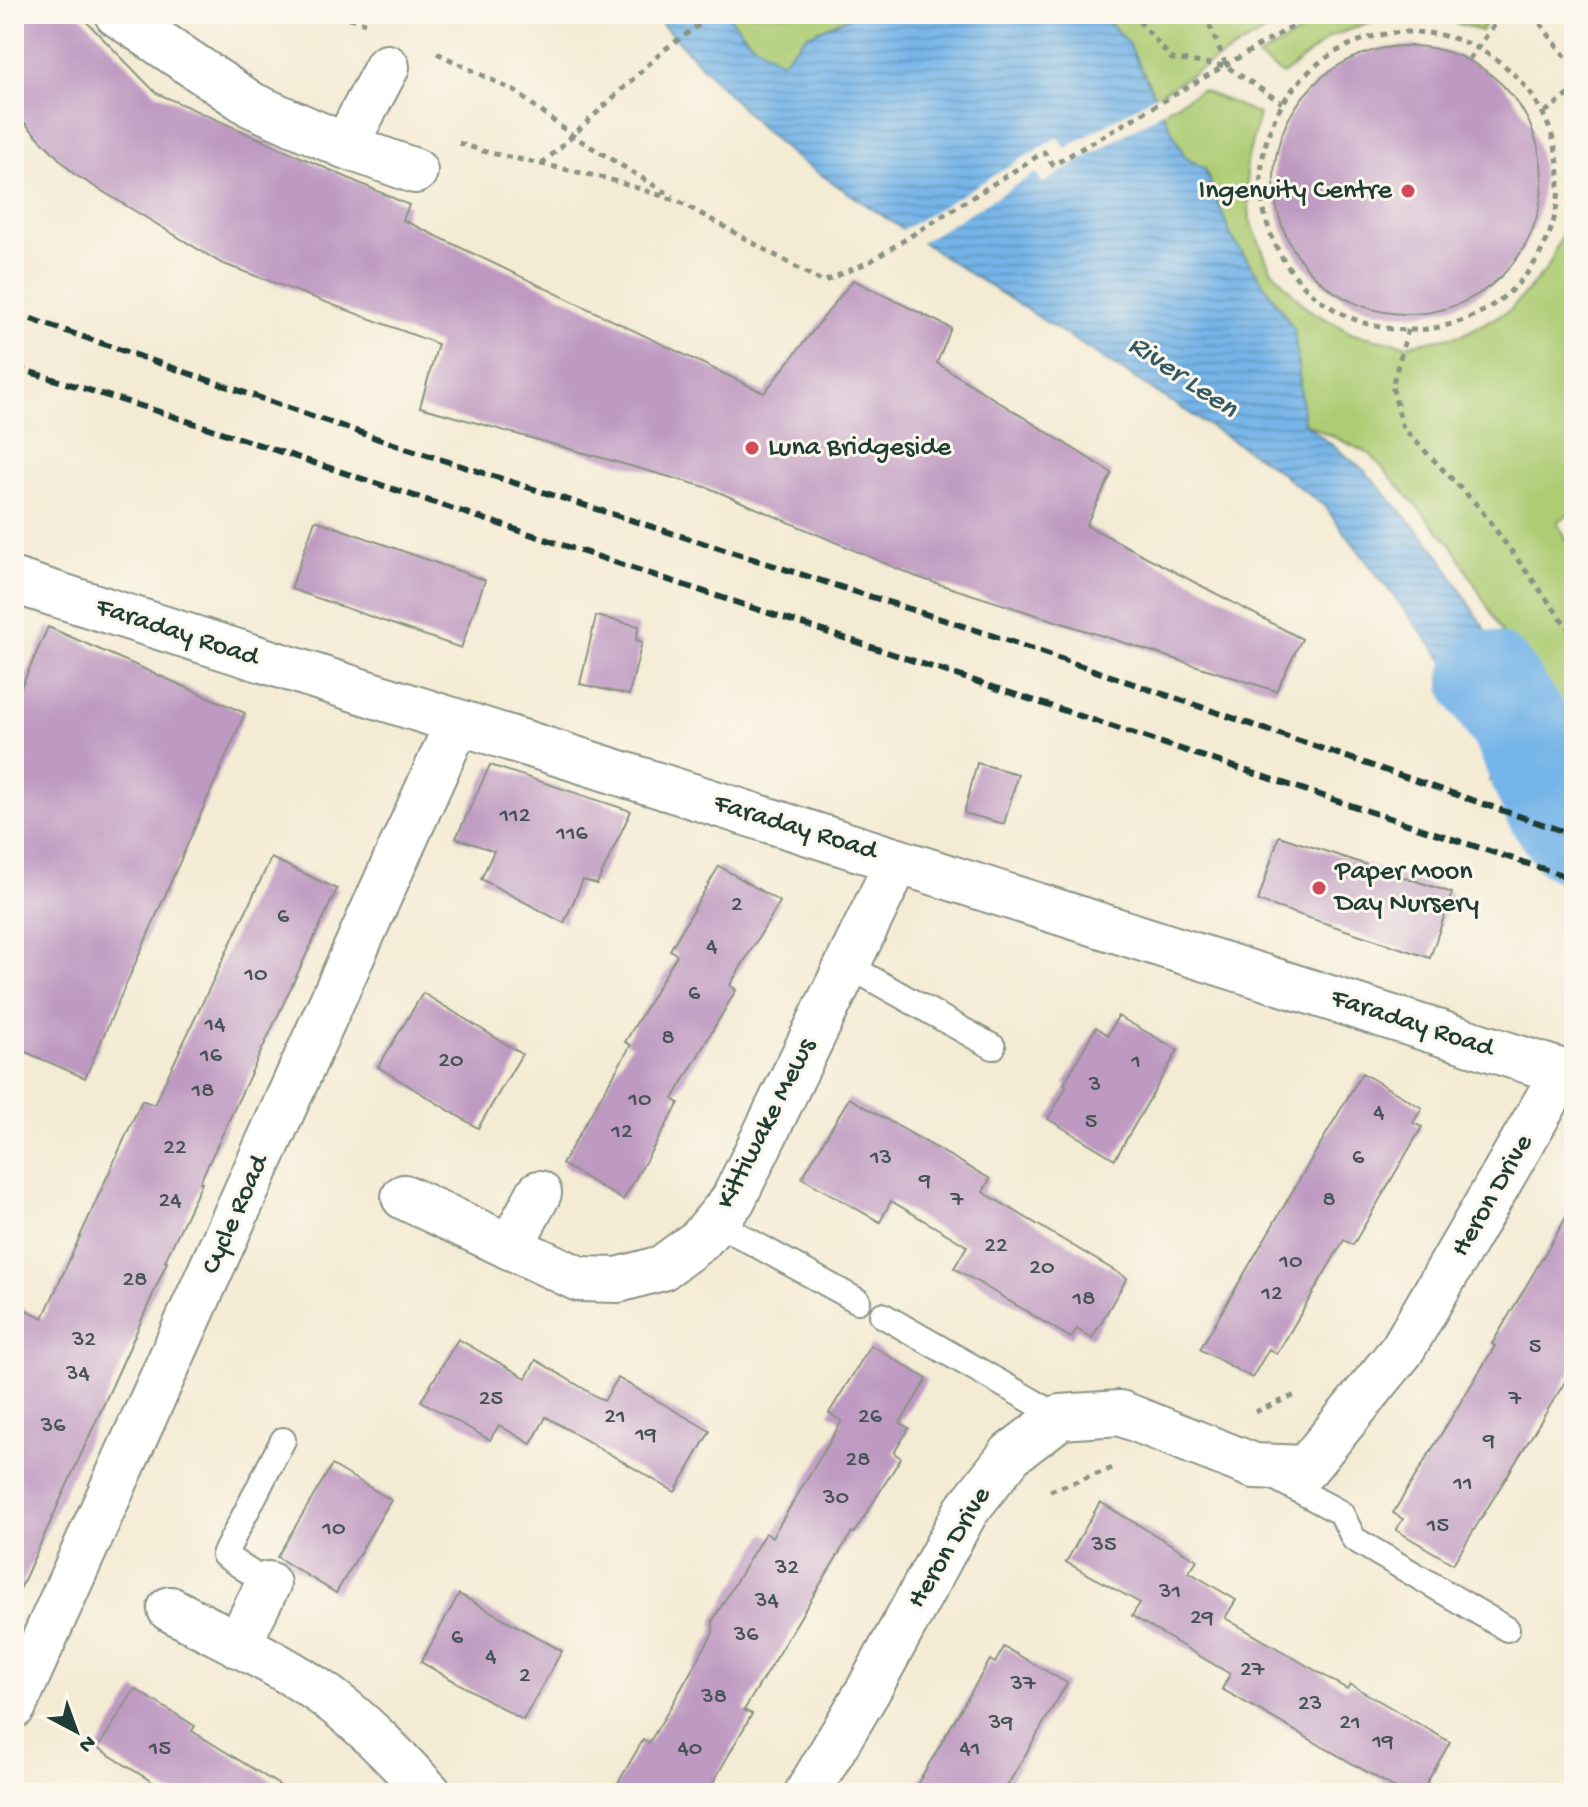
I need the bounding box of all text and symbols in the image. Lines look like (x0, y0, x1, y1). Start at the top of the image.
place label: Ingenuity Centre (1199, 175, 1393, 208)
marker: Ingenuity Centre (1399, 182, 1417, 200)
water label: River Leen (1120, 329, 1244, 428)
place label: Luna Bridgeside (768, 432, 952, 465)
marker: Luna Bridgeside (743, 439, 761, 457)
street label: Faraday Road (91, 591, 265, 676)
street label: Faraday Road (708, 787, 883, 869)
house number: 112 (498, 802, 531, 831)
house number: 116 (555, 820, 589, 849)
place label: Paper Moon Day Nursery (1333, 856, 1479, 921)
marker: Paper Moon Day Nursery (1310, 879, 1328, 897)
house number: 2 (731, 891, 743, 920)
house number: 6 (277, 903, 290, 932)
house number: 4 (706, 933, 718, 962)
house number: 10 (243, 961, 268, 990)
house number: 6 (688, 980, 701, 1009)
street label: Faraday Road (1326, 982, 1500, 1067)
house number: 14 (203, 1011, 226, 1040)
house number: 8 (661, 1024, 675, 1053)
street label: Kittiwake Mews (710, 1033, 824, 1215)
house number: 16 (199, 1042, 223, 1071)
house number: 20 (438, 1047, 464, 1076)
house number: 1 (1130, 1048, 1141, 1077)
house number: 3 (1088, 1071, 1101, 1100)
house number: 18 (191, 1077, 214, 1106)
house number: 10 (627, 1086, 652, 1115)
house number: 4 (1373, 1099, 1385, 1128)
house number: 5 (1085, 1108, 1097, 1137)
house number: 12 (610, 1118, 633, 1147)
street label: Heron Drive (1445, 1128, 1542, 1263)
house number: 22 (163, 1134, 187, 1163)
house number: 13 (869, 1144, 892, 1173)
house number: 6 (1352, 1144, 1365, 1173)
street label: Cycle Road (195, 1148, 278, 1280)
house number: 9 (918, 1167, 931, 1196)
house number: 7 (950, 1186, 964, 1215)
house number: 8 (1322, 1186, 1336, 1215)
house number: 24 (158, 1187, 182, 1216)
house number: 22 (984, 1232, 1008, 1261)
house number: 10 (1278, 1248, 1303, 1277)
house number: 20 (1029, 1254, 1055, 1283)
house number: 28 (123, 1266, 147, 1295)
house number: 12 (1260, 1280, 1283, 1309)
house number: 18 (1072, 1285, 1095, 1314)
house number: 32 (71, 1326, 96, 1355)
house number: 5 (1529, 1333, 1541, 1362)
house number: 34 (65, 1360, 91, 1389)
house number: 25 (479, 1385, 503, 1414)
house number: 7 (1508, 1385, 1522, 1414)
house number: 21 (604, 1403, 626, 1432)
house number: 26 (858, 1403, 883, 1432)
house number: 36 (40, 1412, 66, 1441)
house number: 19 (634, 1421, 657, 1450)
house number: 9 (1482, 1427, 1495, 1456)
house number: 28 (846, 1446, 870, 1475)
house number: 11 (1452, 1470, 1473, 1499)
street label: Heron Drive (901, 1481, 999, 1615)
house number: 30 (822, 1484, 849, 1513)
house number: 15 (1426, 1512, 1449, 1541)
house number: 10 (321, 1515, 346, 1544)
house number: 35 (1090, 1531, 1117, 1560)
house number: 32 (774, 1554, 799, 1583)
house number: 31 (1158, 1578, 1181, 1607)
house number: 34 (754, 1587, 780, 1616)
house number: 29 (1190, 1604, 1214, 1633)
house number: 36 (733, 1621, 759, 1650)
house number: 6 (451, 1624, 464, 1653)
house number: 4 (485, 1643, 497, 1672)
house number: 27 (1240, 1656, 1265, 1685)
house number: 2 (519, 1662, 531, 1691)
house number: 37 (1010, 1670, 1036, 1699)
house number: 38 (700, 1683, 727, 1712)
house number: 23 (1298, 1690, 1322, 1719)
north arrow (36, 1691, 116, 1771)
house number: 39 (988, 1709, 1013, 1738)
house number: 21 (1339, 1709, 1361, 1738)
house number: 19 (1371, 1728, 1394, 1757)
text: N (73, 1729, 100, 1758)
house number: 15 (148, 1735, 171, 1764)
house number: 40 (678, 1735, 702, 1764)
house number: 41 (959, 1735, 981, 1764)

